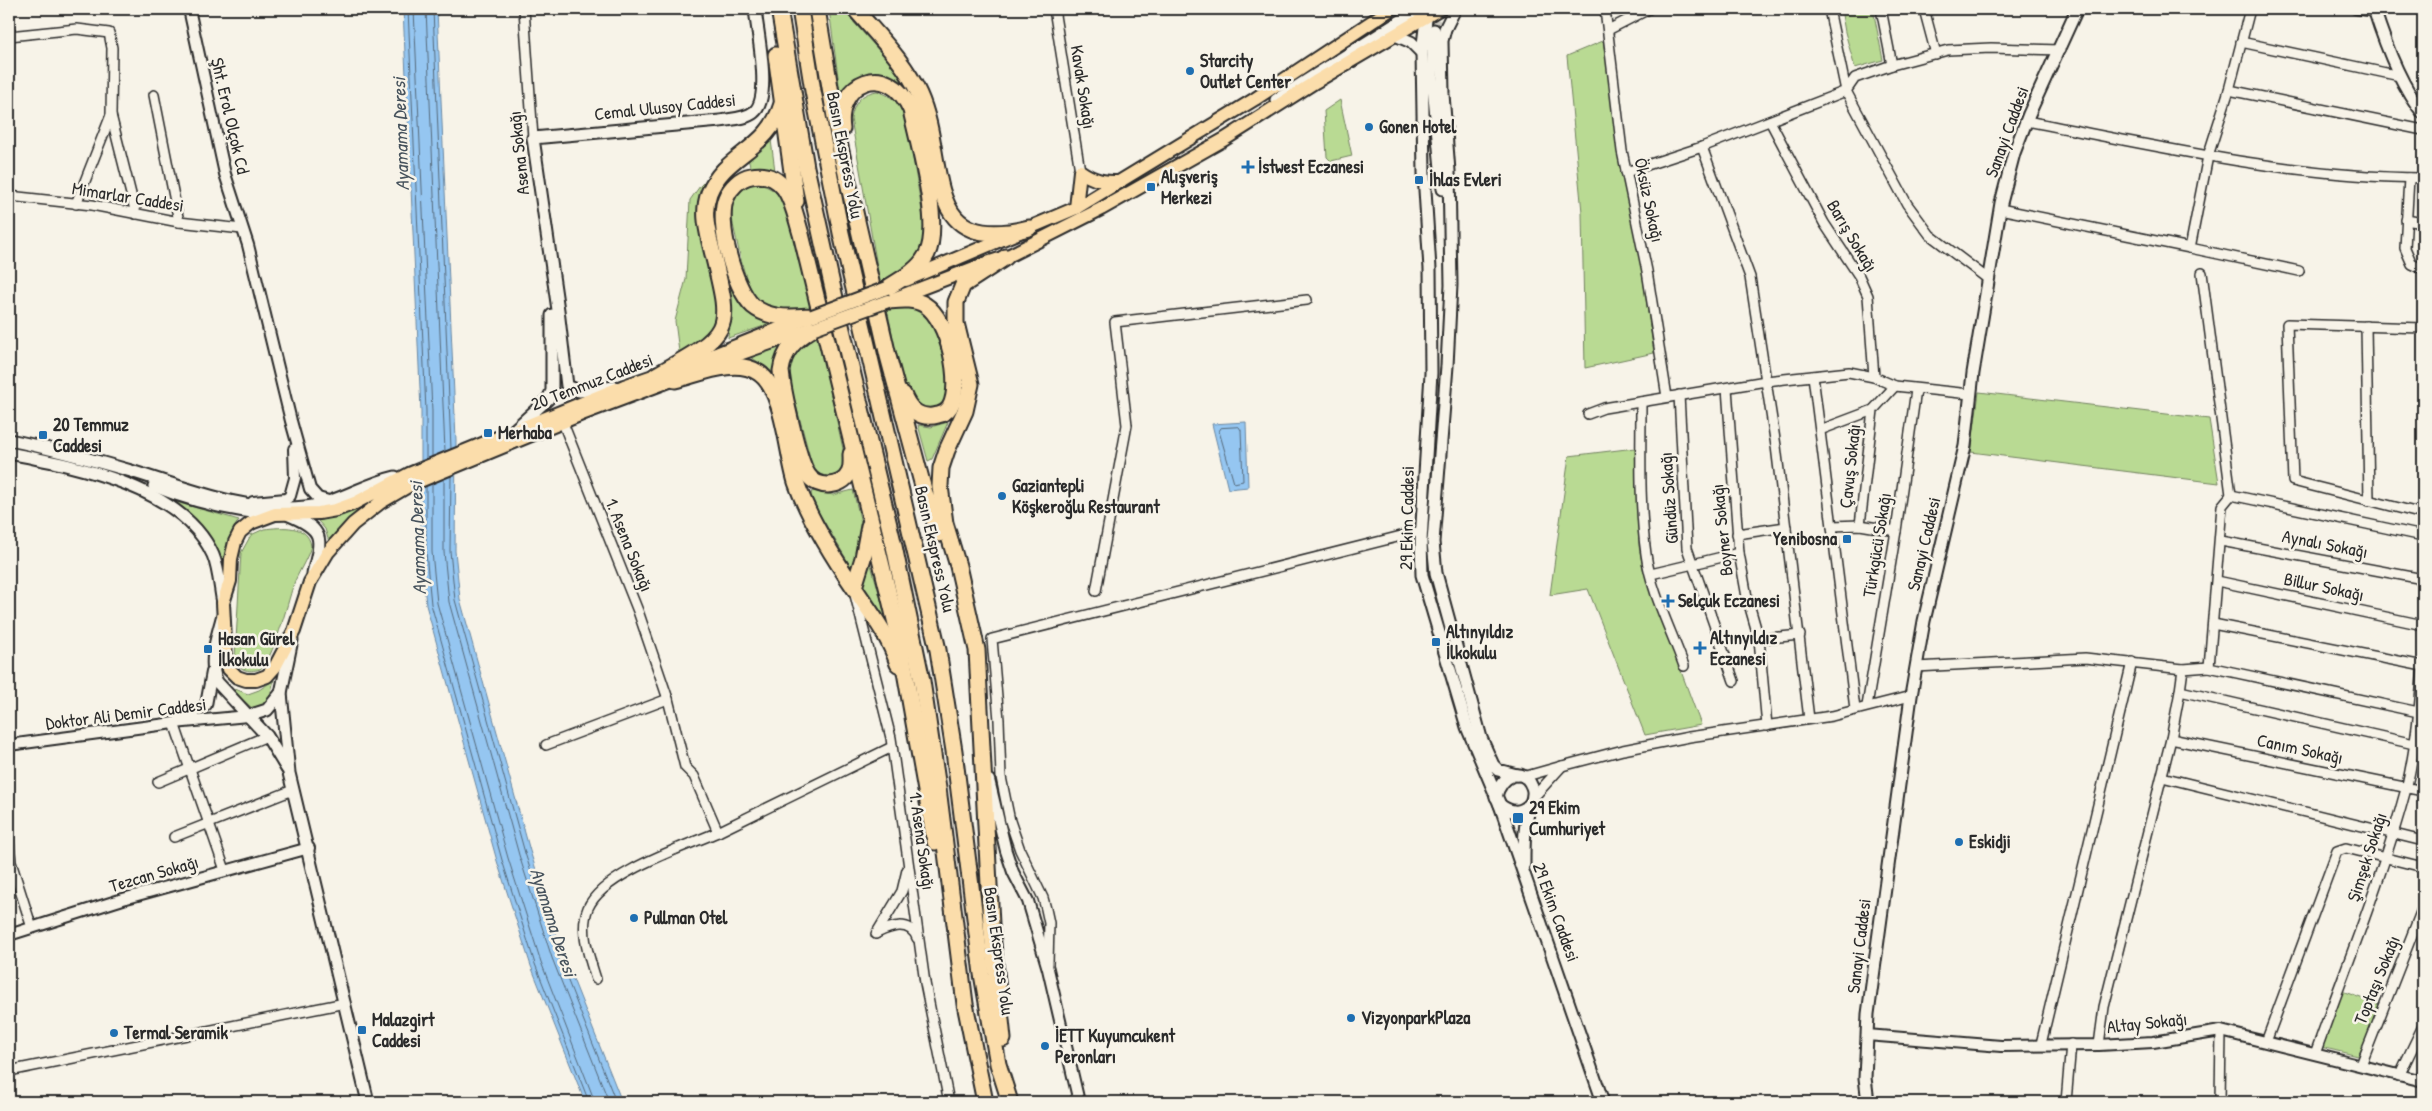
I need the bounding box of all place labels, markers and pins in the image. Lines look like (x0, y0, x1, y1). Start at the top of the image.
place label: Starcity Outlet Center (1200, 48, 1291, 94)
marker: Starcity Outlet Center (1184, 65, 1196, 77)
place label: Gonen Hotel (1379, 114, 1458, 139)
marker: Gonen Hotel (1363, 121, 1375, 133)
place label: İstwest Eczanesi (1258, 154, 1364, 179)
marker: İstwest Eczanesi (1242, 161, 1254, 173)
place label: Alışveriş Merkezi (1161, 164, 1218, 210)
place label: İhlas Evleri (1429, 167, 1502, 192)
marker: İhlas Evleri (1413, 174, 1425, 186)
marker: Alışveriş Merkezi (1145, 181, 1157, 193)
place label: 20 Temmuz Caddesi (53, 412, 129, 458)
place label: Merhaba (498, 420, 553, 445)
marker: Merhaba (482, 427, 494, 439)
marker: 20 Temmuz Caddesi (37, 429, 49, 441)
place label: Gaziantepli Köşkeroğlu Restaurant (1012, 473, 1160, 520)
marker: Gaziantepli Köşkeroğlu Restaurant (996, 490, 1008, 502)
place label: Yenibosna (1773, 526, 1838, 551)
marker: Yenibosna (1841, 533, 1853, 545)
place label: Selçuk Eczanesi (1678, 588, 1780, 613)
marker: Selçuk Eczanesi (1662, 595, 1674, 607)
place label: Altınyıldız İlkokulu (1446, 619, 1513, 665)
place label: Altınyıldız Eczanesi (1710, 625, 1777, 671)
place label: Hasan Gürel İlkokulu (218, 626, 296, 672)
marker: Altınyıldız İlkokulu (1430, 636, 1442, 648)
marker: Altınyıldız Eczanesi (1694, 642, 1706, 654)
marker: Hasan Gürel İlkokulu (202, 643, 214, 655)
place label: 29 Ekim Cumhuriyet (1529, 795, 1606, 842)
marker: 29 Ekim Cumhuriyet (1511, 811, 1525, 825)
place label: Eskidji (1969, 829, 2011, 854)
marker: Eskidji (1953, 836, 1965, 848)
place label: Pullman Otel (644, 905, 729, 930)
marker: Pullman Otel (628, 912, 640, 924)
place label: VizyonparkPlaza (1361, 1005, 1471, 1031)
place label: Malazgirt Caddesi (372, 1007, 435, 1053)
marker: VizyonparkPlaza (1345, 1012, 1357, 1024)
place label: Termal Seramik (123, 1020, 228, 1045)
place label: İETT Kuyumcukent Peronları (1055, 1023, 1176, 1069)
marker: Malazgirt Caddesi (356, 1024, 368, 1036)
marker: Termal Seramik (108, 1027, 120, 1039)
marker: İETT Kuyumcukent Peronları (1039, 1040, 1051, 1052)

